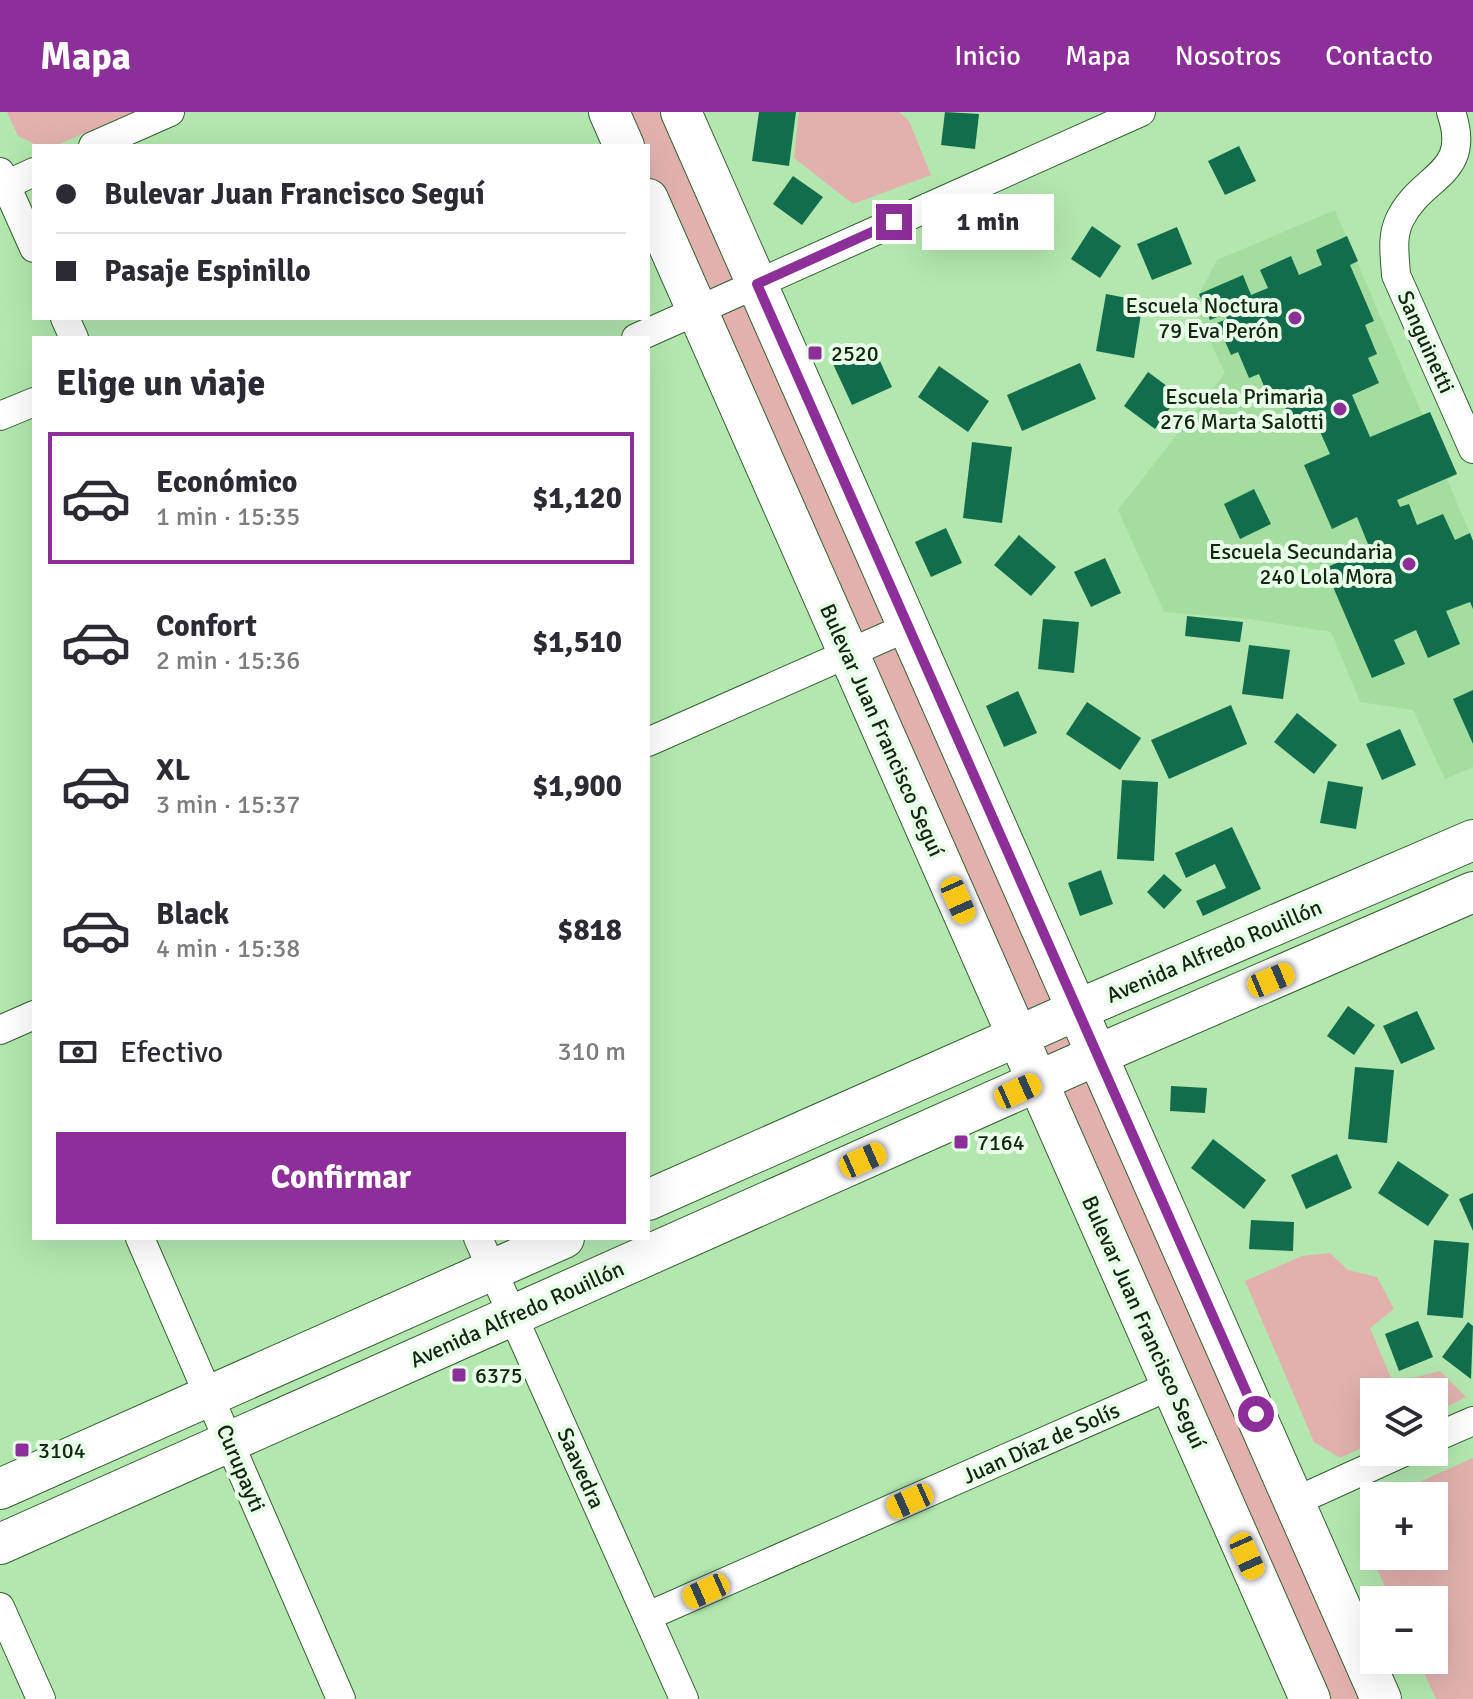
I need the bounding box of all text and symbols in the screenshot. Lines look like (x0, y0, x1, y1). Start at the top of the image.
text: Mapa (40, 33, 131, 80)
text: Inicio (954, 39, 1021, 73)
text: Mapa (1065, 39, 1131, 73)
text: Nosotros (1175, 39, 1281, 73)
text: Contacto (1325, 39, 1433, 73)
text: Bulevar Juan Francisco Seguí (104, 176, 485, 213)
callout: 1 min (922, 194, 1054, 250)
route end (876, 204, 912, 240)
text: 1 min (957, 206, 1019, 238)
text: Pasaje Espinillo (104, 253, 311, 290)
street label: Sanguinetti (1391, 287, 1461, 397)
place label: Escuela Noctura 79 Eva Perón (1125, 292, 1279, 344)
marker: Escuela Noctura 79 Eva Perón (1286, 309, 1304, 327)
place label: 2520 (831, 340, 879, 367)
marker: 2520 (806, 344, 824, 362)
text: Elige un viaje (56, 361, 265, 406)
place label: Escuela Primaria 276 Marta Salotti (1160, 383, 1324, 435)
marker: Escuela Primaria 276 Marta Salotti (1331, 400, 1349, 418)
icon: car (60, 462, 132, 534)
text: Económico (156, 464, 298, 501)
text: $1,120 (532, 480, 622, 517)
text: 1 min · 15:35 (156, 501, 300, 533)
place label: Escuela Secundaria 240 Lola Mora (1209, 538, 1393, 590)
marker: Escuela Secundaria 240 Lola Mora (1400, 555, 1418, 573)
street label: Bulevar Juan Francisco Seguí (814, 599, 950, 861)
icon: car (60, 606, 132, 678)
text: Confort (156, 608, 257, 645)
text: $1,510 (532, 624, 622, 661)
text: 2 min · 15:36 (156, 645, 300, 677)
icon: car (60, 750, 132, 822)
text: XL (156, 752, 190, 789)
text: $1,900 (532, 768, 622, 805)
text: 3 min · 15:37 (156, 789, 300, 821)
car (937, 873, 979, 927)
street label: Avenida Alfredo Rouillón (1102, 893, 1326, 1009)
icon: car (60, 894, 132, 966)
text: Black (156, 896, 229, 933)
text: $818 (557, 912, 622, 949)
text: 4 min · 15:38 (156, 933, 300, 965)
car (1244, 960, 1298, 1000)
icon: cash (56, 1030, 100, 1074)
text: Efectivo (120, 1034, 223, 1071)
text: 310 m (557, 1036, 626, 1068)
car (991, 1070, 1045, 1112)
place label: 7164 (977, 1129, 1025, 1156)
button: Confirmar (56, 1132, 626, 1224)
marker: 7164 (952, 1133, 970, 1151)
car (836, 1139, 890, 1181)
street label: Bulevar Juan Francisco Seguí (1076, 1191, 1212, 1453)
street label: Avenida Alfredo Rouillón (406, 1255, 628, 1373)
place label: 6375 (475, 1362, 523, 1389)
marker: 6375 (450, 1366, 468, 1384)
map controls (1360, 1378, 1448, 1674)
button: layers (1360, 1378, 1448, 1466)
street label: Juan Díaz de Solís (958, 1396, 1124, 1490)
route start (1238, 1396, 1274, 1432)
street label: Curupayti (211, 1420, 271, 1516)
street label: Saavedra (551, 1423, 611, 1513)
place label: 3104 (38, 1437, 86, 1464)
marker: 3104 (13, 1441, 31, 1459)
car (883, 1480, 937, 1522)
button: + (1360, 1482, 1448, 1570)
car (1226, 1529, 1268, 1583)
car (679, 1570, 733, 1612)
button: − (1360, 1586, 1448, 1674)

